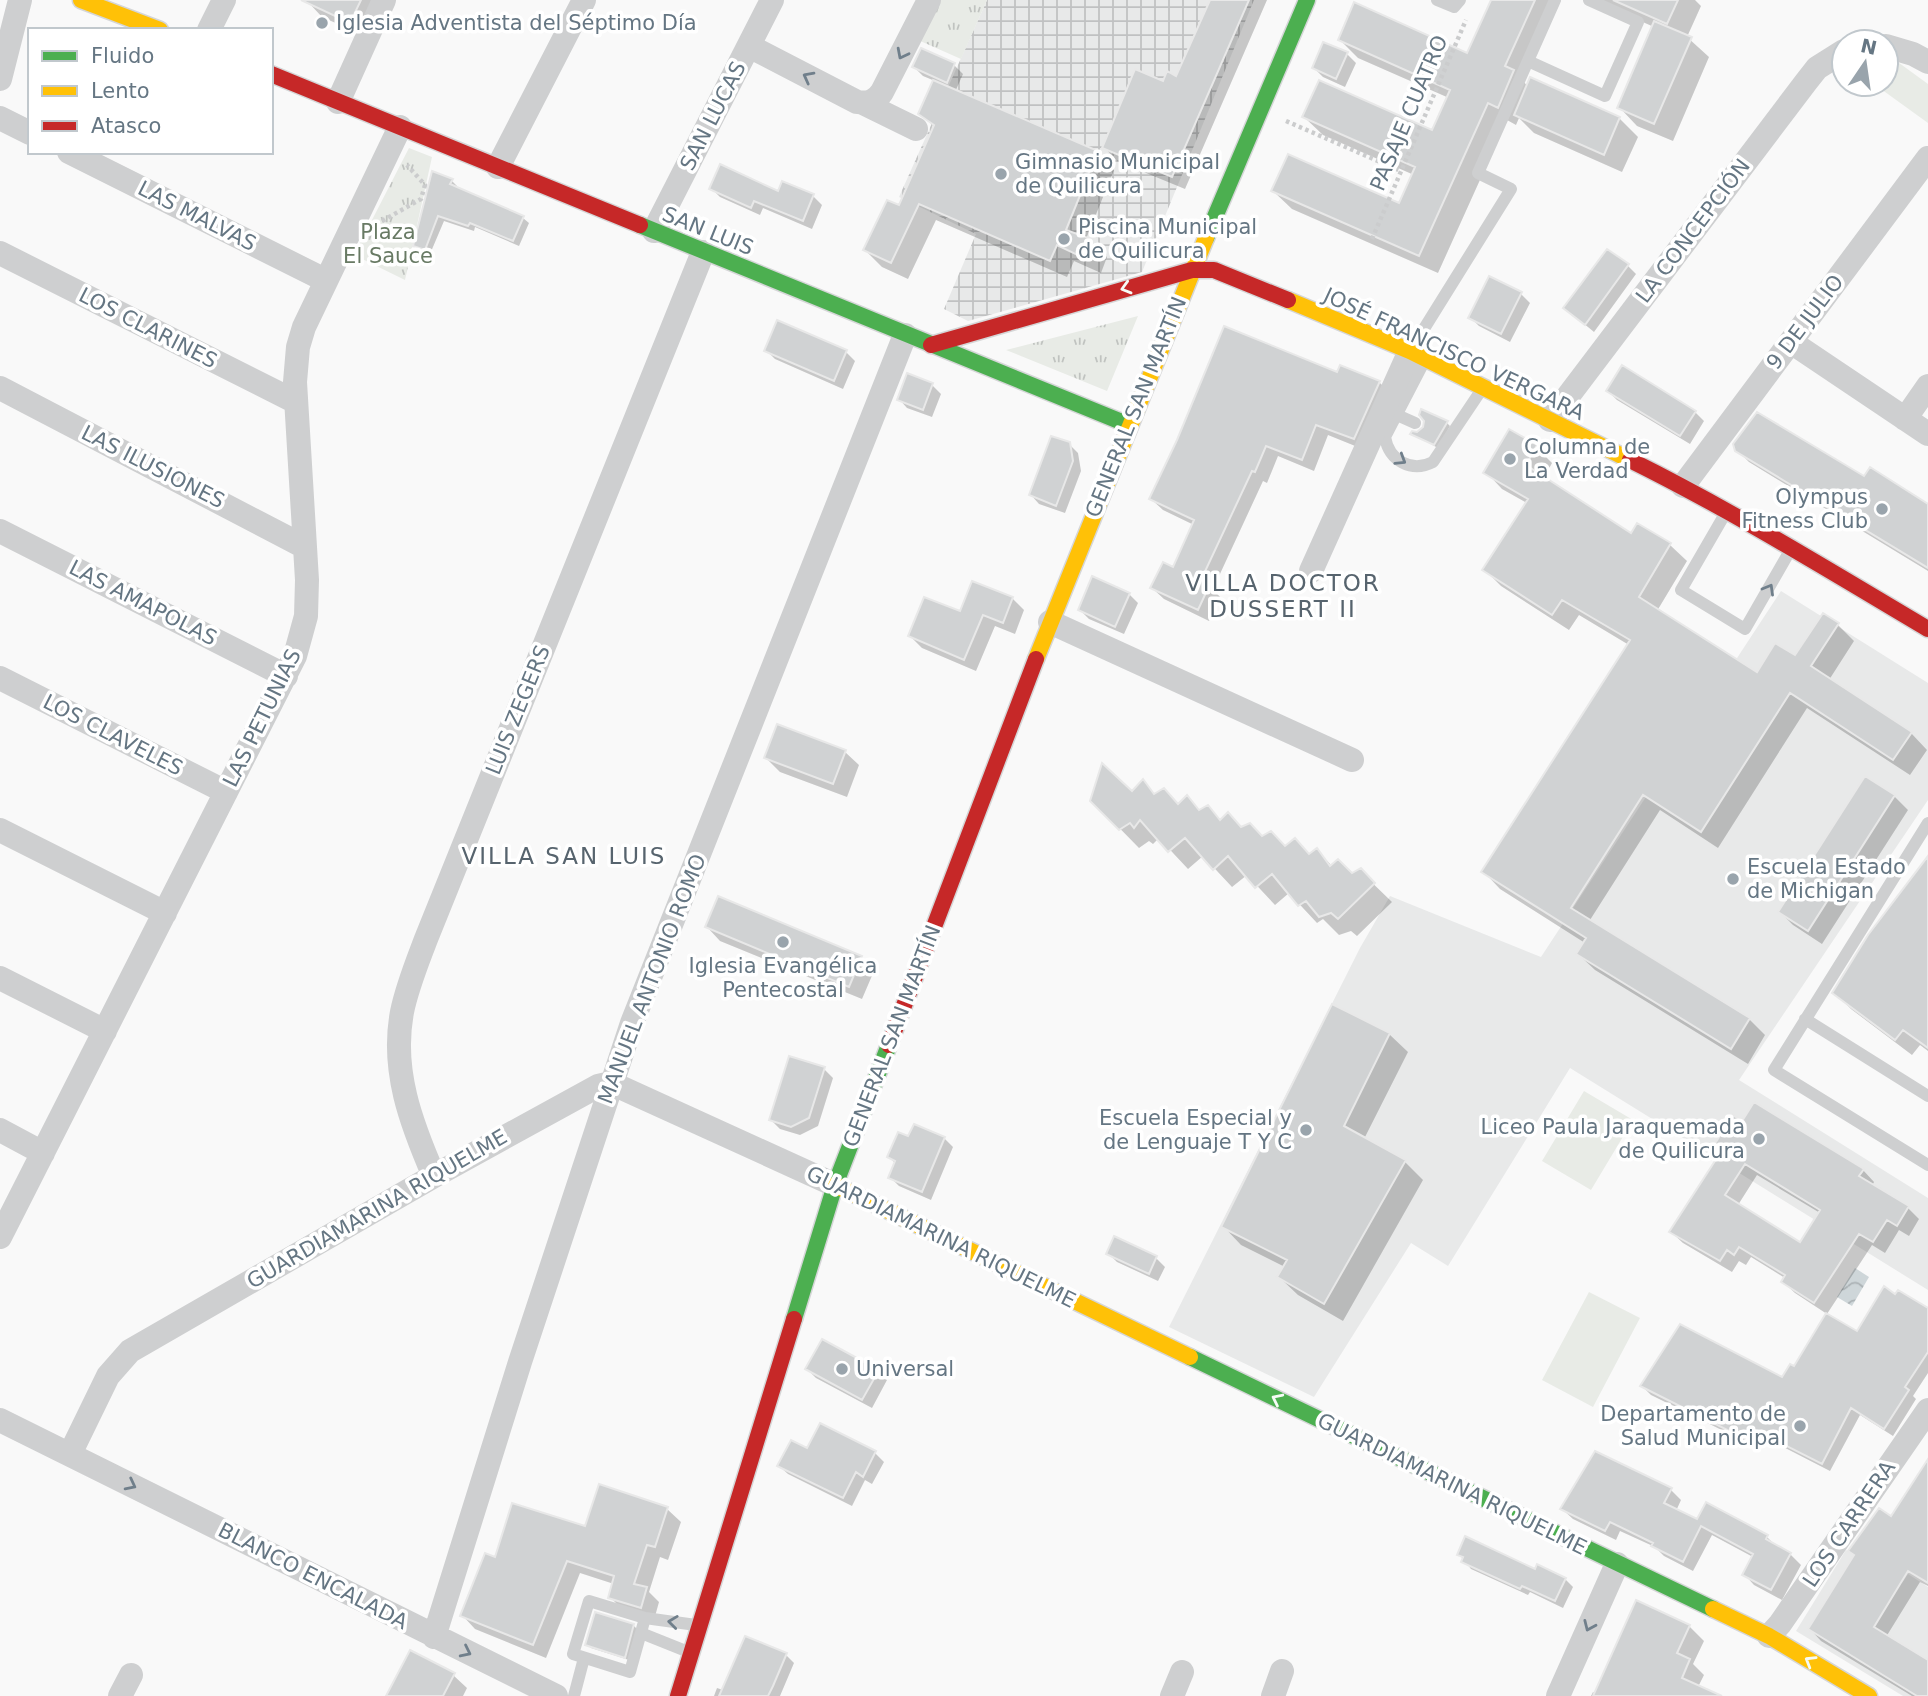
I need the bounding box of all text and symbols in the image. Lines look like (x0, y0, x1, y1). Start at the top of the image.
place label: Iglesia Adventista del Séptimo Día (336, 11, 697, 35)
marker: Iglesia Adventista del Séptimo Día (314, 15, 330, 31)
legend (28, 28, 273, 154)
north arrow (1830, 28, 1900, 98)
street label: PASAJE CUATRO (1365, 32, 1453, 194)
text: N (1859, 34, 1879, 59)
text: Fluido (91, 44, 154, 68)
one-way arrow (896, 47, 910, 59)
street label: SAN LUCAS (675, 58, 751, 174)
one-way arrow (803, 72, 815, 85)
text: Lento (91, 79, 150, 103)
text: Atasco (91, 114, 161, 138)
place label: Gimnasio Municipal de Quilicura (1015, 150, 1220, 198)
street label: LA CONCEPCIÓN (1630, 154, 1755, 308)
marker: Gimnasio Municipal de Quilicura (993, 166, 1009, 182)
street label: LAS MALVAS (134, 176, 260, 256)
street label: SAN LUIS (659, 202, 757, 260)
place label: Piscina Municipal de Quilicura (1078, 215, 1257, 263)
park label: Plaza El Sauce (343, 220, 433, 268)
marker: Piscina Municipal de Quilicura (1056, 231, 1072, 247)
street label: 9 DE JULIO (1762, 270, 1848, 374)
one-way arrow (1120, 280, 1132, 295)
street label: JOSÉ FRANCISCO VERGARA (1318, 281, 1589, 425)
street label: LOS CLARINES (75, 283, 221, 373)
street label: GENERAL SAN MARTÍN (1080, 293, 1191, 521)
street label: LAS ILUSIONES (78, 421, 228, 513)
place label: Columna de La Verdad (1524, 435, 1650, 483)
one-way arrow (1393, 451, 1406, 464)
marker: Columna de La Verdad (1502, 451, 1518, 467)
place label: Olympus Fitness Club (1741, 485, 1868, 533)
marker: Olympus Fitness Club (1874, 501, 1890, 517)
street label: LAS AMAPOLAS (65, 555, 221, 651)
district label: VILLA DOCTOR DUSSERT II (1185, 570, 1381, 622)
one-way arrow (1760, 583, 1773, 596)
street label: LUIS ZEGERS (481, 642, 555, 778)
street label: LAS PETUNIAS (218, 645, 306, 791)
street label: LOS CLAVELES (39, 690, 187, 780)
district label: VILLA SAN LUIS (462, 843, 666, 869)
street label: MANUEL ANTONIO ROMO (593, 851, 711, 1107)
place label: Escuela Estado de Michigan (1747, 855, 1906, 903)
marker: Escuela Estado de Michigan (1725, 871, 1741, 887)
street label: GENERAL SAN MARTÍN (838, 921, 945, 1150)
marker: Iglesia Evangélica Pentecostal (775, 934, 791, 950)
place label: Iglesia Evangélica Pentecostal (689, 954, 877, 1002)
place label: Escuela Especial y de Lenguaje T Y C (1099, 1106, 1292, 1154)
place label: Liceo Paula Jaraquemada de Quilicura (1481, 1115, 1745, 1163)
marker: Escuela Especial y de Lenguaje T Y C (1298, 1122, 1314, 1138)
street label: GUARDIAMARINA RIQUELME (243, 1125, 511, 1293)
marker: Liceo Paula Jaraquemada de Quilicura (1751, 1131, 1767, 1147)
street label: GUARDIAMARINA RIQUELME (803, 1161, 1079, 1313)
place label: Universal (856, 1357, 954, 1381)
marker: Universal (834, 1361, 850, 1377)
one-way arrow (1271, 1393, 1284, 1407)
place label: Departamento de Salud Municipal (1600, 1402, 1786, 1450)
street label: GUARDIAMARINA RIQUELME (1314, 1408, 1590, 1560)
marker: Departamento de Salud Municipal (1792, 1418, 1808, 1434)
street label: LOS CARRERA (1798, 1456, 1900, 1592)
one-way arrow (124, 1476, 136, 1490)
street label: BLANCO ENCALADA (214, 1518, 412, 1634)
one-way arrow (667, 1614, 678, 1629)
one-way arrow (1583, 1619, 1597, 1631)
one-way arrow (459, 1644, 471, 1658)
one-way arrow (1805, 1656, 1818, 1669)

